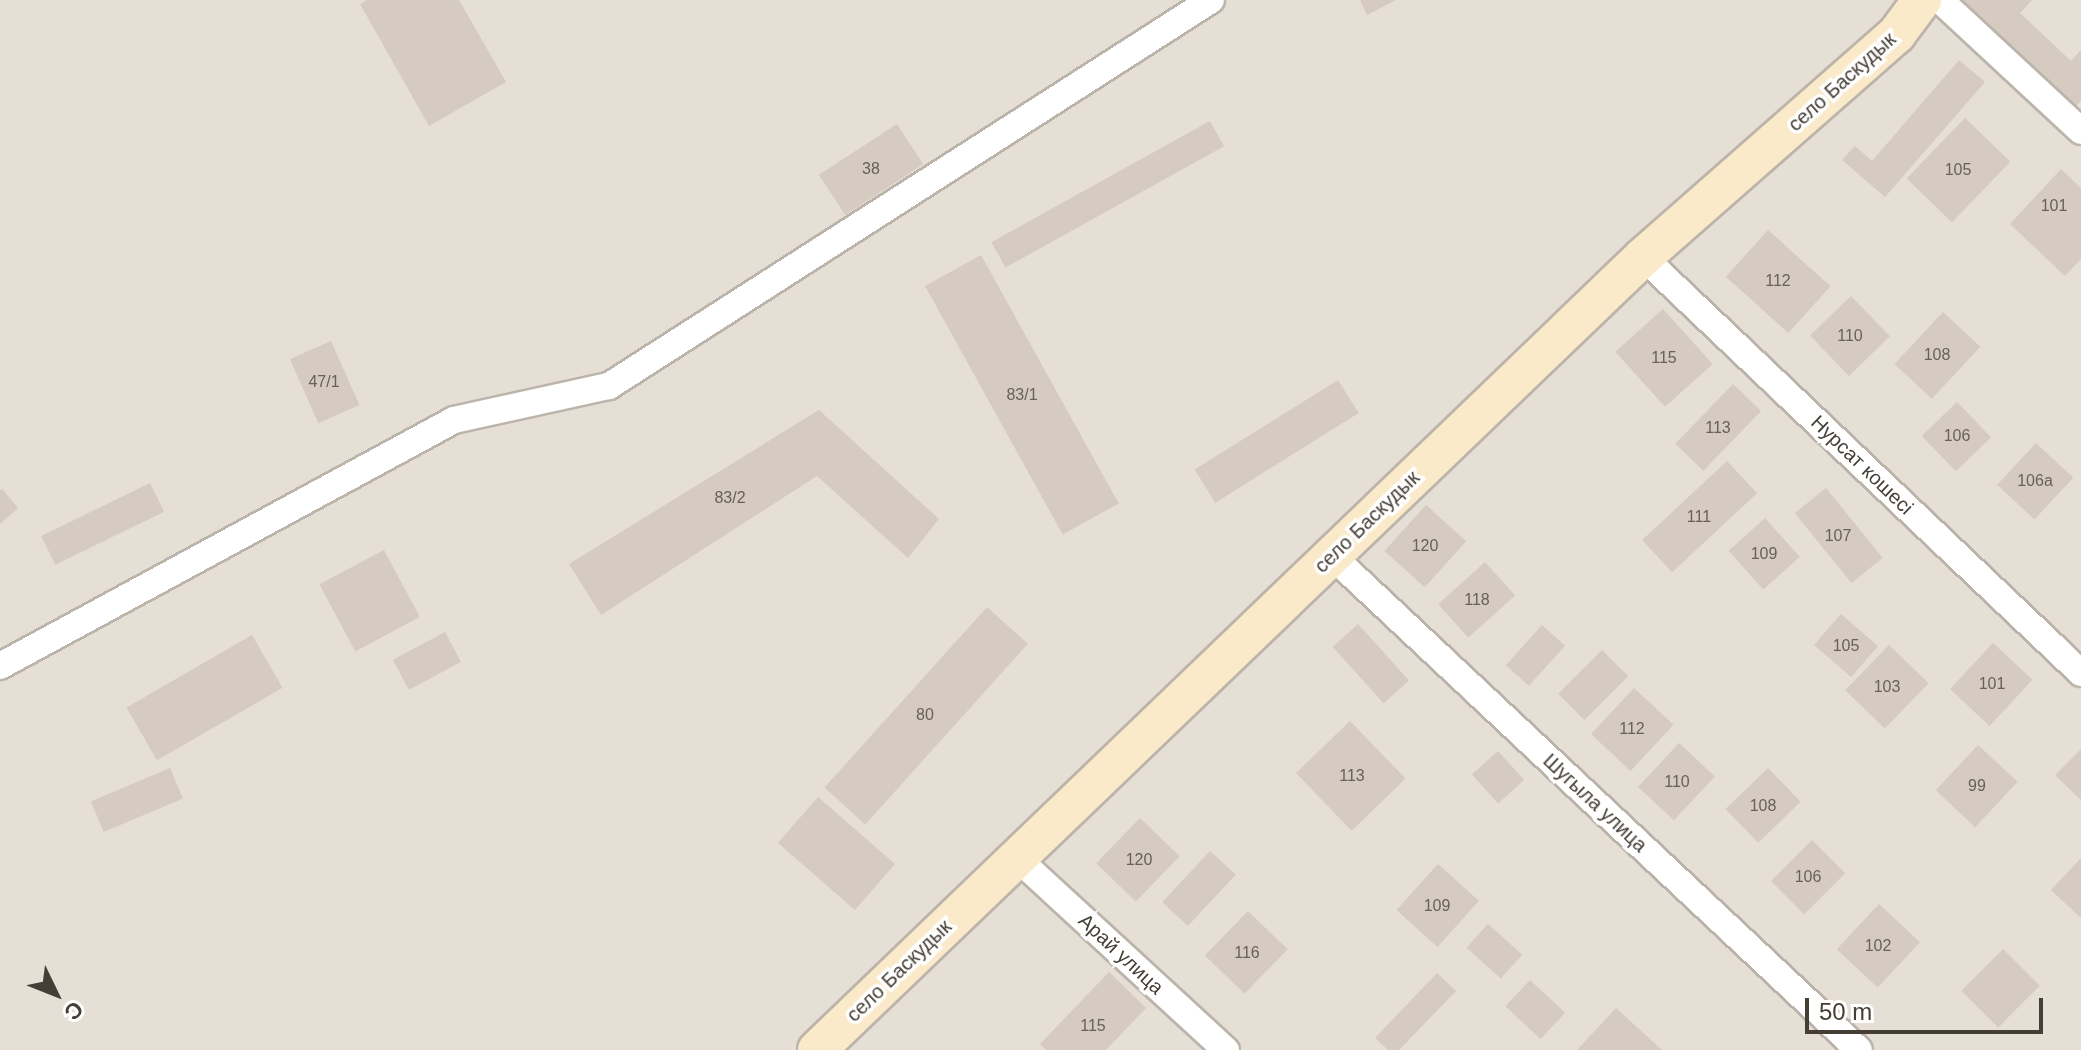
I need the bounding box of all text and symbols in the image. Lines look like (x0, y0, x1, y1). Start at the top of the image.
street label: село Баскудык (1783, 27, 1901, 137)
house number: 38 (862, 159, 880, 179)
house number: 105 (1945, 160, 1971, 180)
house number: 101 (2041, 196, 2067, 216)
house number: 112 (1765, 271, 1791, 291)
house number: 110 (1837, 326, 1863, 346)
house number: 108 (1924, 345, 1950, 365)
house number: 115 (1651, 348, 1677, 368)
house number: 47/1 (308, 372, 340, 392)
house number: 83/1 (1006, 385, 1038, 405)
street label: Нурсат кошесi (1806, 410, 1918, 520)
house number: 113 (1705, 418, 1731, 438)
house number: 106 (1944, 426, 1970, 446)
street label: село Баскудык (1310, 466, 1424, 578)
house number: 106а (2017, 471, 2053, 491)
house number: 83/2 (714, 488, 746, 508)
house number: 111 (1687, 507, 1711, 527)
house number: 107 (1825, 526, 1851, 546)
house number: 120 (1412, 536, 1438, 556)
house number: 109 (1751, 544, 1777, 564)
house number: 118 (1464, 590, 1490, 610)
house number: 105 (1833, 636, 1859, 656)
house number: 101 (1979, 674, 2005, 694)
house number: 103 (1874, 677, 1900, 697)
house number: 80 (916, 705, 934, 725)
house number: 112 (1619, 719, 1645, 739)
street label: Шугыла улица (1538, 749, 1652, 857)
house number: 113 (1339, 766, 1365, 786)
house number: 110 (1664, 772, 1690, 792)
house number: 99 (1968, 776, 1986, 796)
house number: 108 (1750, 796, 1776, 816)
house number: 120 (1126, 850, 1152, 870)
house number: 106 (1795, 867, 1821, 887)
house number: 109 (1424, 896, 1450, 916)
street label: Арай улица (1074, 909, 1168, 999)
street label: село Баскудык (842, 915, 956, 1027)
house number: 102 (1865, 936, 1891, 956)
house number: 116 (1234, 943, 1260, 963)
north arrow (16, 954, 96, 1034)
scale bar (1809, 982, 2047, 1032)
text: С (59, 996, 88, 1025)
text: 50 m (1819, 998, 1872, 1025)
house number: 115 (1080, 1016, 1106, 1036)

